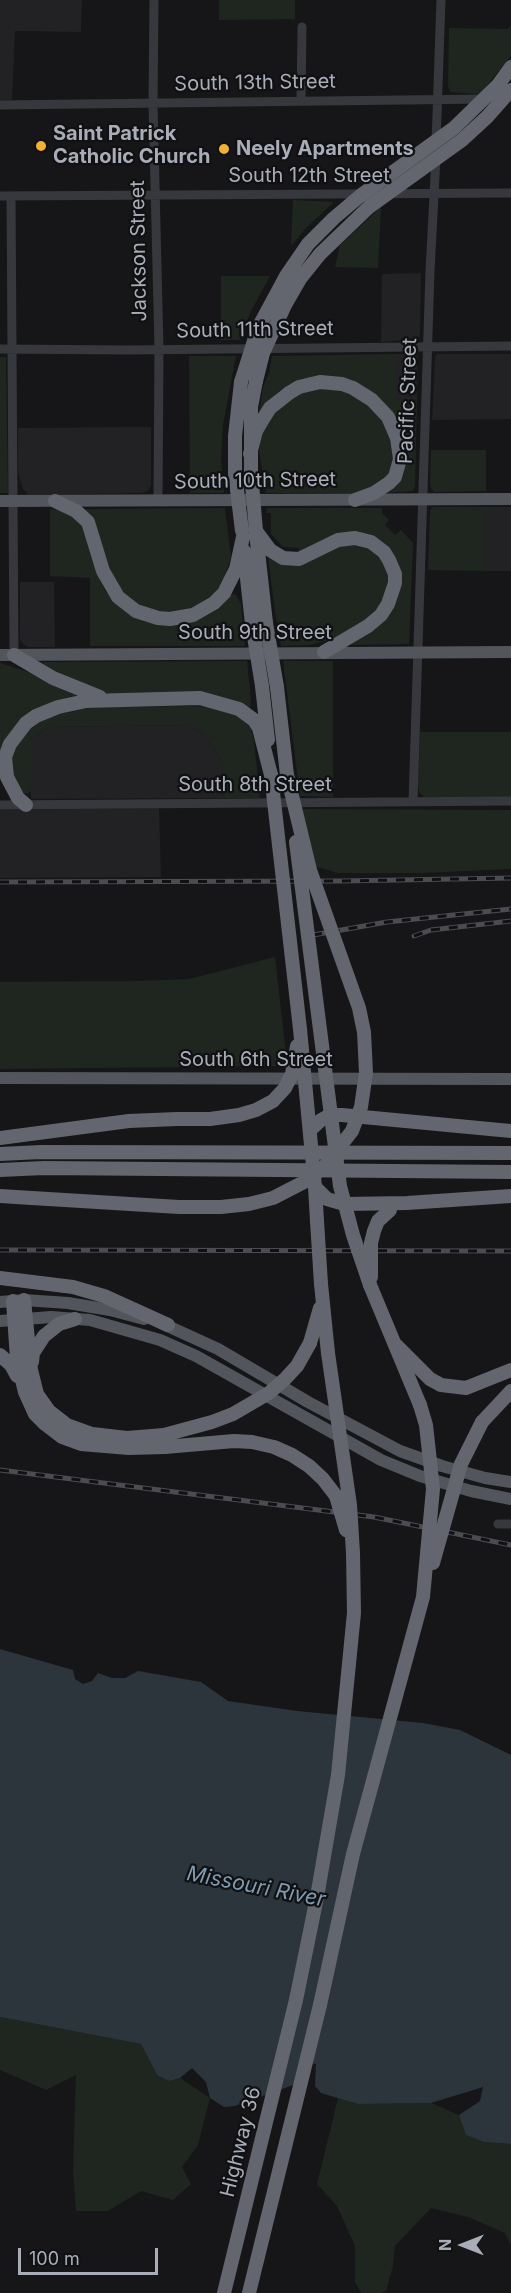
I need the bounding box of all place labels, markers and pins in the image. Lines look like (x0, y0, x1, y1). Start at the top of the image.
place label: Saint Patrick Catholic Church (53, 122, 210, 169)
place label: Neely Apartments (236, 137, 414, 161)
marker: Saint Patrick Catholic Church (34, 139, 48, 153)
marker: Neely Apartments (217, 142, 231, 156)

